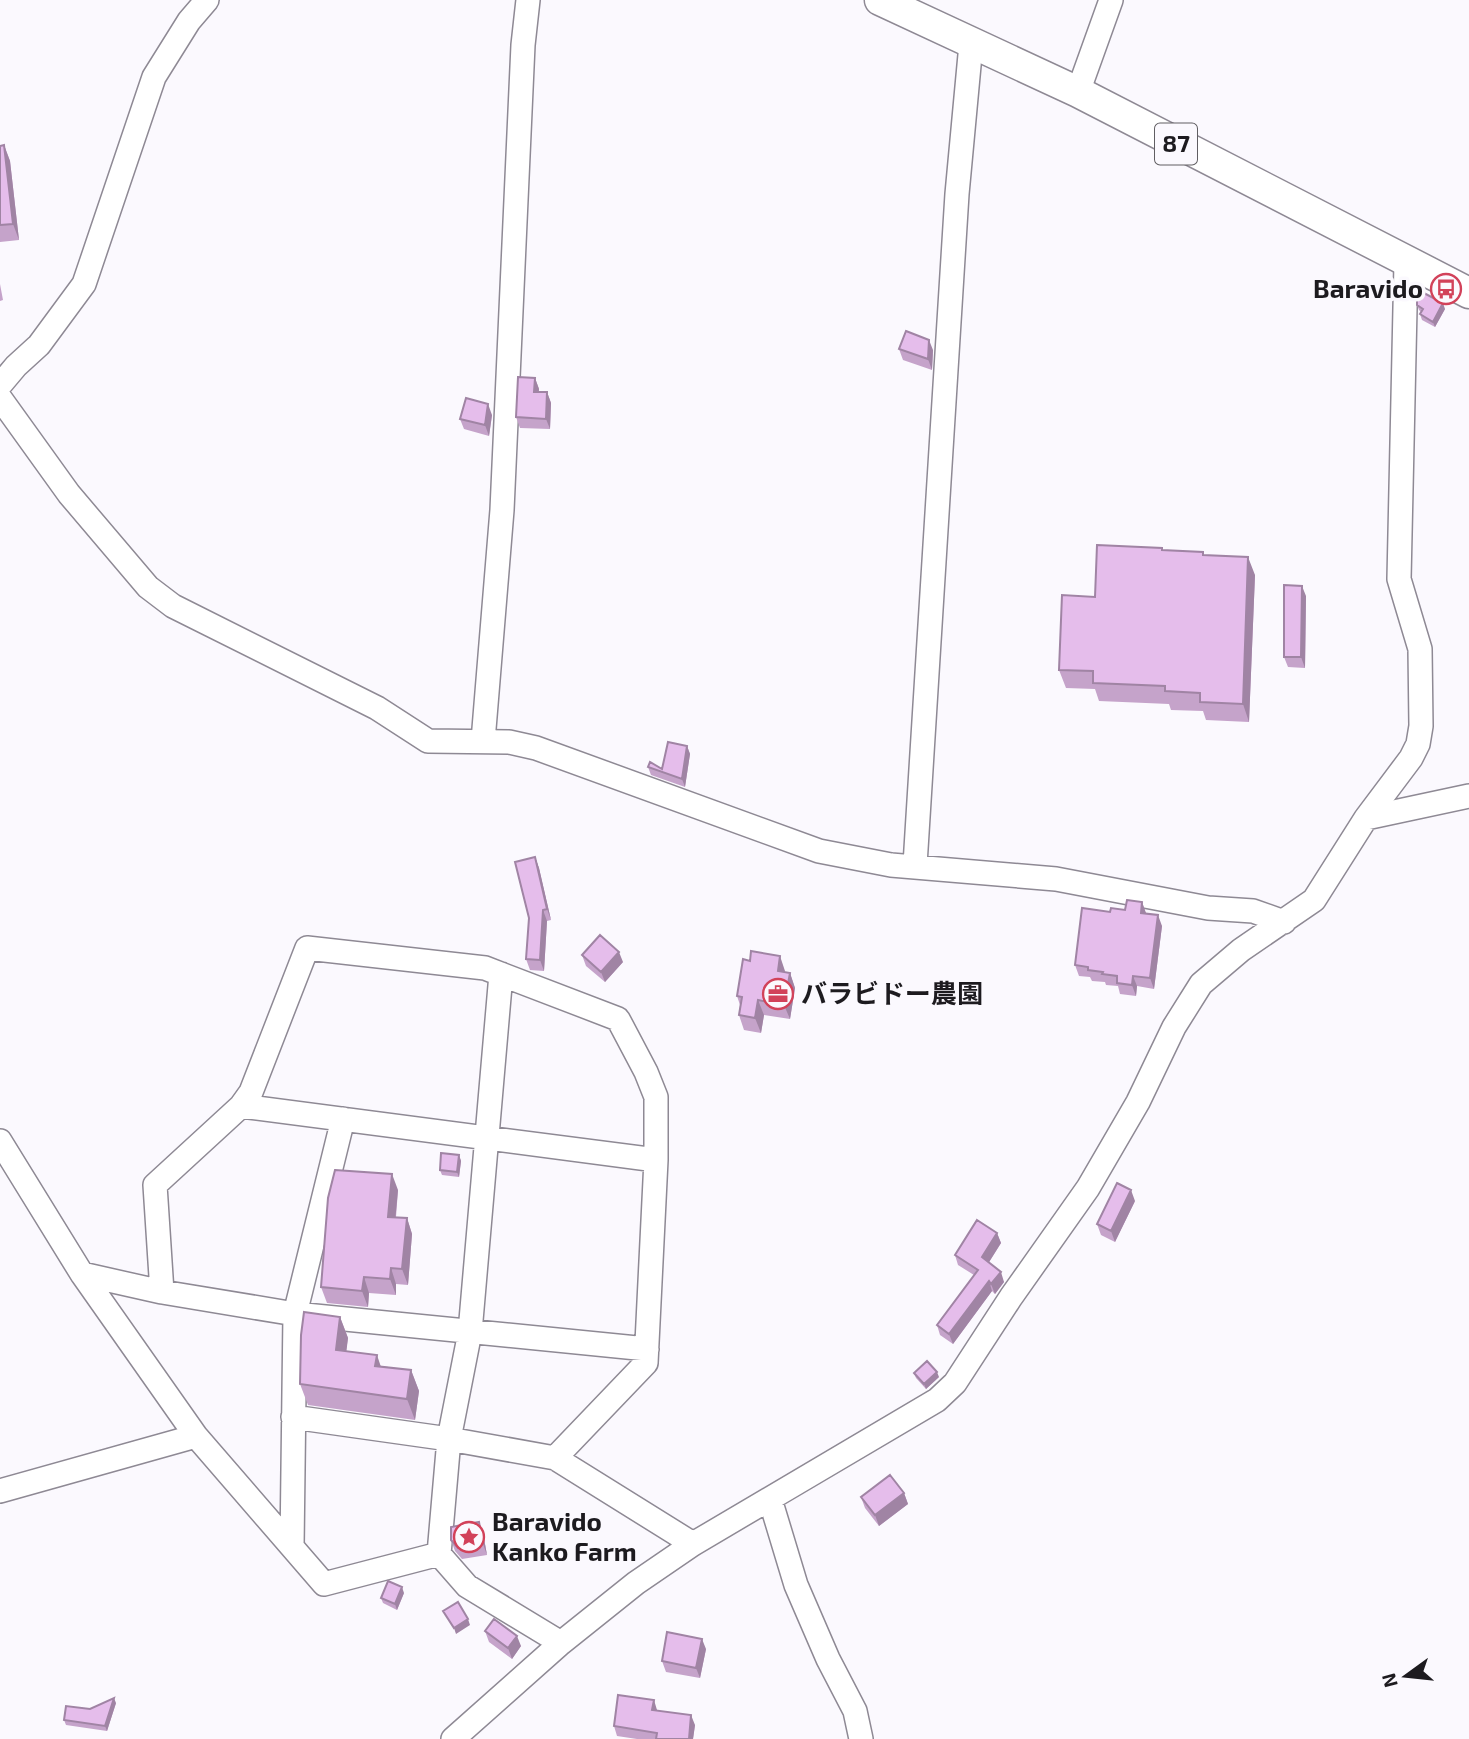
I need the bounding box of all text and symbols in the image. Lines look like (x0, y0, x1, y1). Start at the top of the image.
road number: 87 (1155, 124, 1197, 164)
place label: Baravido (1313, 272, 1423, 303)
bus stop icon: Baravido (1429, 272, 1463, 306)
office icon: バラビドー農園 (761, 977, 795, 1011)
place label: バラビドー農園 (801, 977, 983, 1008)
place label: Baravido Kanko Farm (492, 1505, 637, 1566)
place icon: Baravido Kanko Farm (452, 1520, 486, 1554)
north arrow (1371, 1641, 1441, 1711)
text: N (1376, 1671, 1402, 1690)

